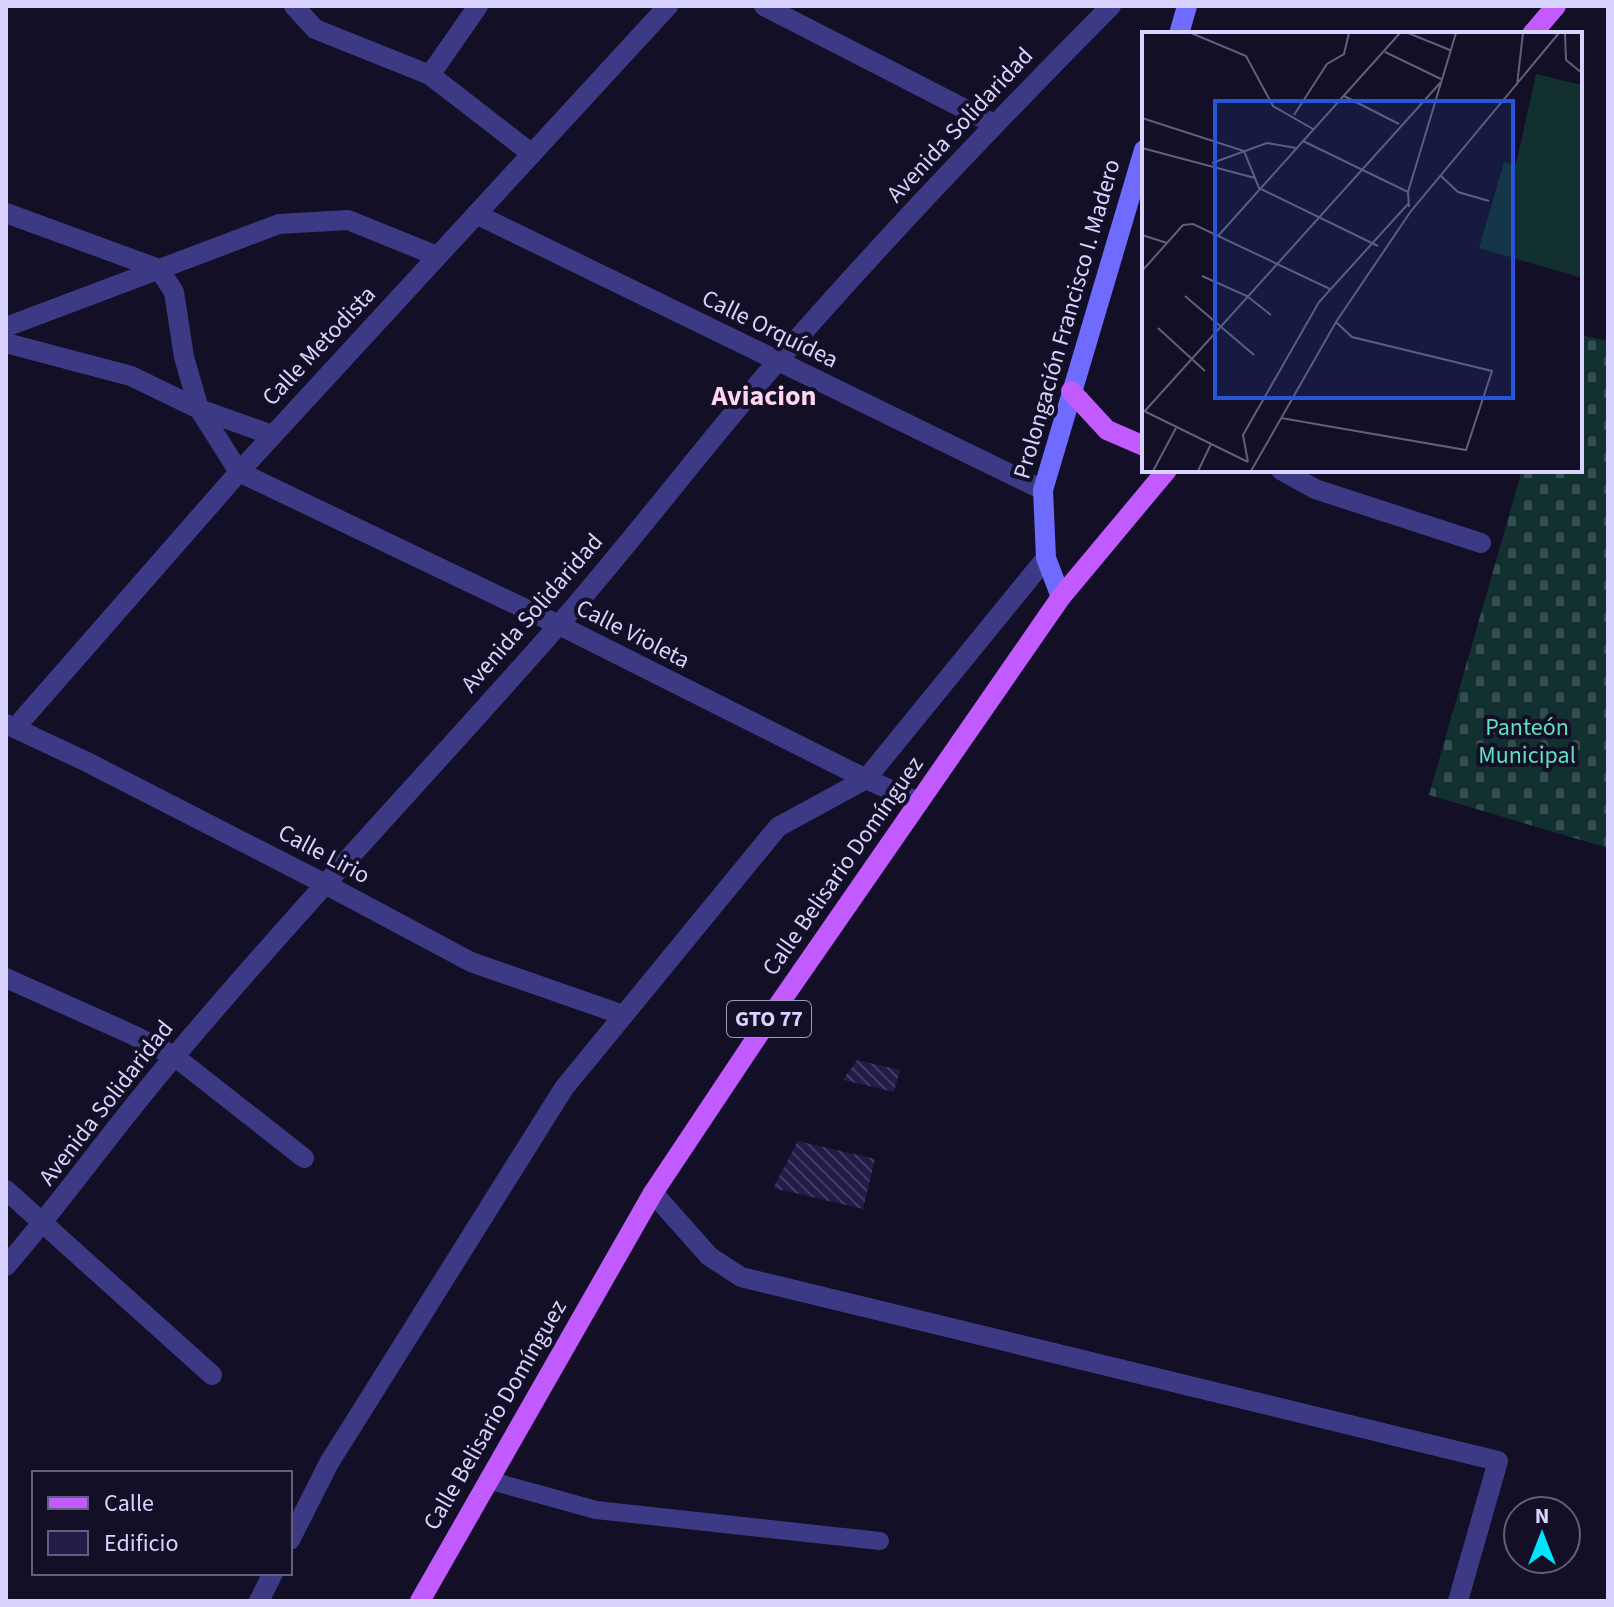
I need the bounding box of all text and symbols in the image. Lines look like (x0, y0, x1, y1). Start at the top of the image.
inset map (1142, 32, 1582, 472)
street label: Avenida Solidaridad (879, 39, 1041, 211)
street label: Prolongación Francisco I. Madero (1005, 155, 1129, 483)
street label: Calle Metodista (254, 278, 384, 414)
street label: Calle Orquídea (696, 281, 844, 377)
district label: Aviacion (710, 376, 817, 416)
street label: Avenida Solidaridad (453, 526, 611, 700)
street label: Calle Violeta (570, 590, 696, 678)
park label: Panteón Municipal (1478, 710, 1576, 773)
street label: Calle Belisario Domínguez (754, 749, 932, 983)
street label: Calle Lirio (272, 815, 376, 893)
road number: GTO 77 (727, 1001, 811, 1037)
street label: Avenida Solidaridad (30, 1013, 182, 1193)
street label: Calle Belisario Domínguez (415, 1293, 575, 1537)
legend (32, 1471, 292, 1575)
text: Calle (104, 1486, 154, 1521)
north arrow (1502, 1495, 1582, 1575)
text: N (1535, 1500, 1549, 1532)
text: Edificio (104, 1526, 178, 1561)

